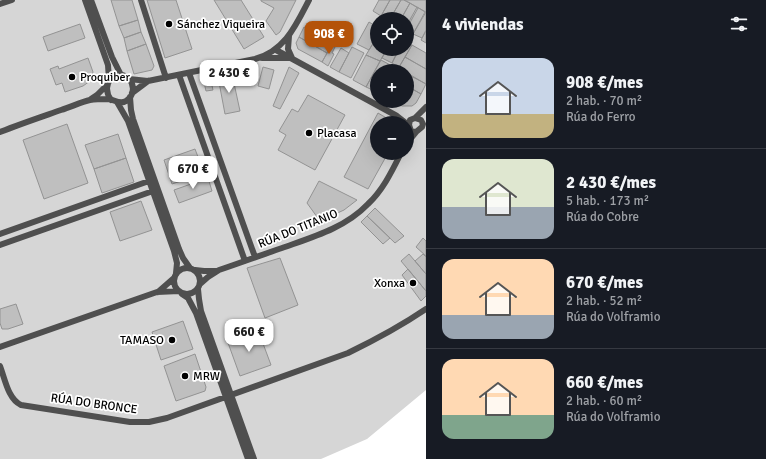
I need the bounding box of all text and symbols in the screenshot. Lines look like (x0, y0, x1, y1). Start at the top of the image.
map controls (370, 12, 414, 160)
button: locate (370, 12, 414, 56)
icon: filters (728, 13, 750, 35)
text: 4 viviendas (442, 14, 524, 35)
place label: Sánchez Viqueira (177, 17, 265, 32)
marker: Sánchez Viqueira (164, 19, 174, 29)
pin: 908 € (301, 21, 357, 55)
text: 908 € (314, 26, 344, 42)
pin: 2 430 € (192, 60, 266, 94)
button: + (370, 64, 414, 108)
text: 2 430 € (209, 65, 249, 81)
place label: Proquiber (80, 70, 131, 85)
marker: Proquiber (67, 72, 77, 82)
text: 908 €/mes (566, 72, 643, 93)
icon: home (474, 74, 522, 122)
text: 2 hab. · 70 m² (566, 93, 642, 109)
text: Rúa do Ferro (566, 109, 636, 125)
button: − (370, 116, 414, 160)
place label: Placasa (317, 126, 356, 141)
marker: Placasa (304, 128, 314, 138)
pin: 670 € (165, 156, 221, 190)
text: 670 € (178, 161, 208, 177)
text: 2 430 €/mes (566, 172, 656, 193)
icon: home (474, 175, 522, 223)
text: 5 hab. · 173 m² (566, 193, 649, 209)
street label: RÚA DO TITANIO (256, 206, 340, 252)
text: Rúa do Cobre (566, 209, 639, 225)
text: 670 €/mes (566, 272, 643, 293)
icon: home (474, 275, 522, 323)
place label: Xonxa (374, 276, 405, 291)
marker: Xonxa (408, 278, 418, 288)
text: 2 hab. · 52 m² (566, 293, 642, 309)
text: Rúa do Volframio (566, 309, 660, 325)
pin: 660 € (221, 319, 277, 353)
text: 660 € (234, 324, 264, 340)
place label: TAMASO (120, 333, 164, 348)
marker: TAMASO (167, 335, 177, 345)
place label: MRW (193, 369, 220, 384)
marker: MRW (180, 371, 190, 381)
text: 660 €/mes (566, 372, 643, 393)
icon: home (474, 375, 522, 423)
street label: RÚA DO BRONCE (50, 390, 139, 418)
text: 2 hab. · 60 m² (566, 393, 642, 409)
text: Rúa do Volframio (566, 409, 660, 425)

